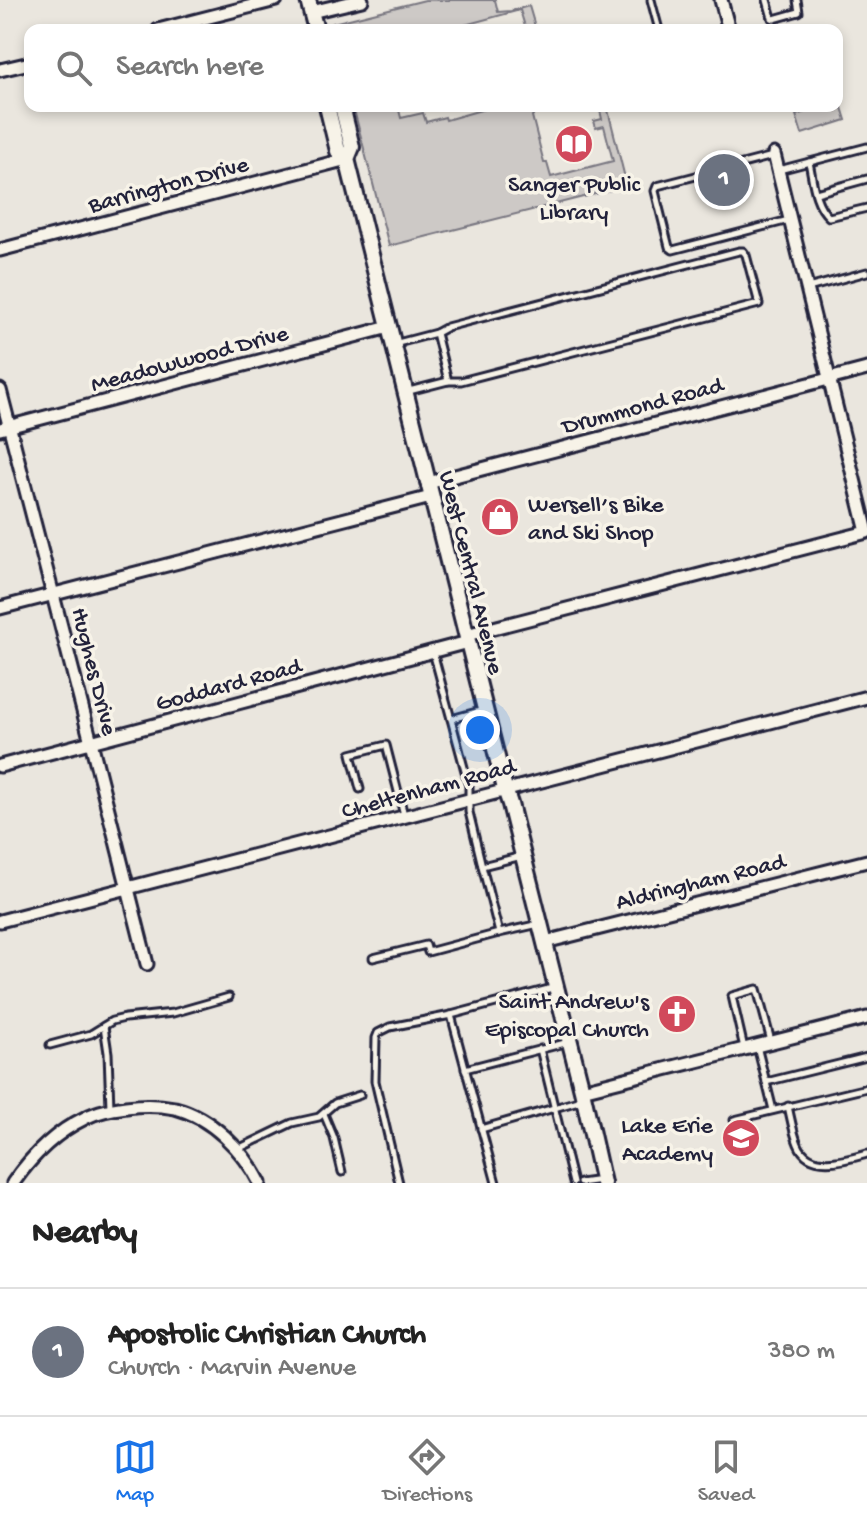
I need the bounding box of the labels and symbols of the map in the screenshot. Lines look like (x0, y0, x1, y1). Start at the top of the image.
library icon: Sanger Public Library (553, 123, 595, 165)
pin: 1 (698, 150, 750, 210)
street label: Barrington Drive (85, 151, 253, 222)
place label: Sanger Public Library (508, 172, 641, 229)
street label: Meadowwood Drive (88, 320, 292, 401)
street label: Drummond Road (557, 371, 728, 443)
street label: West Central Avenue (430, 468, 509, 678)
place label: Wersell’s Bike and Ski Shop (528, 492, 664, 549)
shop icon: Wersell’s Bike and Ski Shop (479, 496, 521, 538)
street label: Hughes Drive (63, 605, 123, 739)
street label: Goddard Road (153, 653, 307, 720)
your location (460, 710, 500, 750)
street label: Cheltenham Road (339, 753, 521, 827)
street label: Aldringham Road (613, 848, 790, 918)
place label: Saint Andrew's Episcopal Church (485, 989, 650, 1046)
church icon: Saint Andrew's Episcopal Church (656, 993, 698, 1035)
place label: Lake Erie Academy (621, 1113, 714, 1170)
school or university icon: Lake Erie Academy (720, 1117, 762, 1159)

